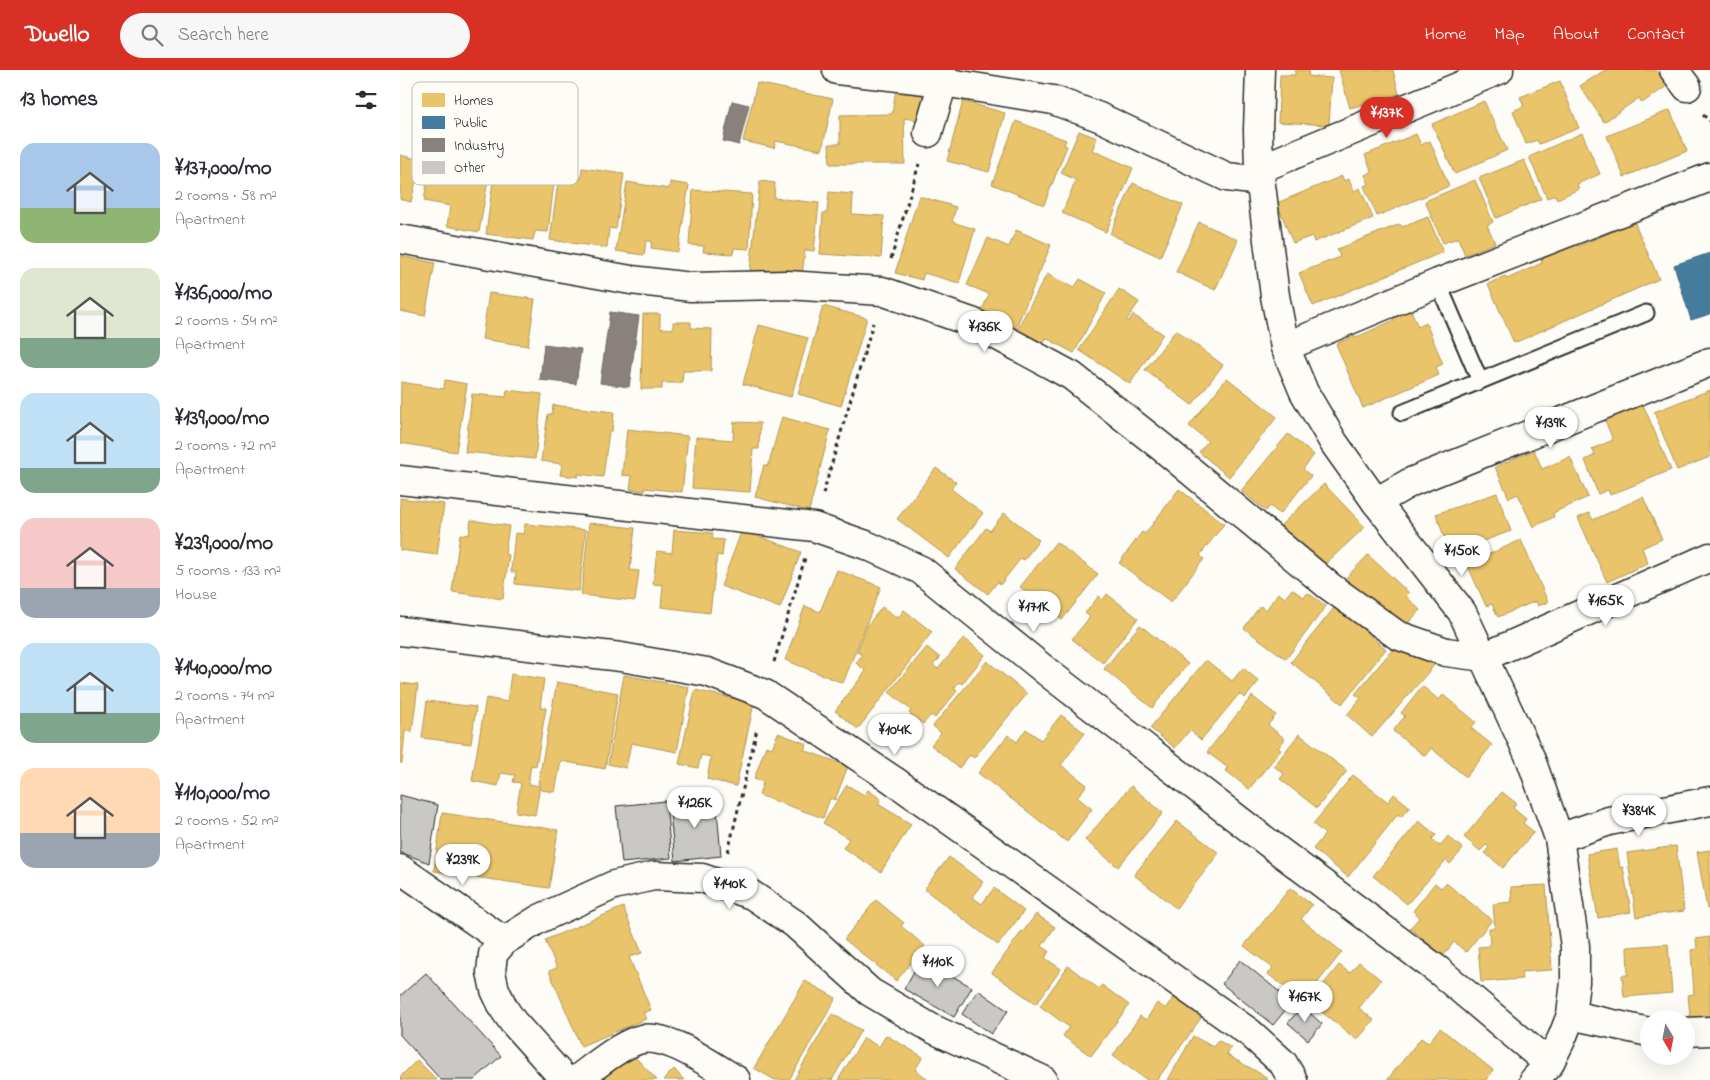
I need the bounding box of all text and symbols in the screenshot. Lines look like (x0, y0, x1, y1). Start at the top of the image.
search box (120, 13, 470, 58)
text: Dwello (25, 18, 90, 53)
icon: search (138, 21, 166, 49)
text: Search here (178, 22, 269, 49)
text: Home (1425, 22, 1466, 48)
text: Map (1494, 22, 1525, 48)
text: About (1553, 22, 1599, 48)
text: Contact (1627, 22, 1685, 48)
legend (412, 82, 578, 185)
text: 13 homes (20, 85, 98, 115)
icon: filters (352, 86, 380, 114)
text: Homes (454, 91, 494, 112)
pin: ¥137K (1352, 97, 1422, 139)
text: ¥137K (1371, 101, 1403, 125)
text: Public (454, 113, 488, 134)
text: Industry (454, 136, 504, 158)
text: ¥137,000/mo (175, 154, 272, 184)
text: Other (454, 158, 486, 179)
icon: home (60, 163, 120, 223)
text: 2 rooms · 58 m² (175, 184, 277, 208)
text: Apartment (175, 208, 245, 232)
text: ¥136,000/mo (175, 279, 272, 309)
icon: home (60, 288, 120, 348)
text: 2 rooms · 54 m² (175, 309, 277, 333)
pin: ¥136K (950, 310, 1020, 353)
text: ¥136K (969, 315, 1001, 339)
text: Apartment (175, 333, 245, 357)
text: ¥139,000/mo (175, 404, 269, 434)
pin: ¥139K (1516, 406, 1586, 449)
text: ¥139K (1536, 411, 1566, 435)
icon: home (60, 413, 120, 473)
text: 2 rooms · 72 m² (175, 434, 276, 458)
text: Apartment (175, 458, 245, 482)
text: ¥239,000/mo (175, 529, 273, 559)
pin: ¥150K (1427, 534, 1497, 577)
icon: home (60, 538, 120, 598)
text: ¥150K (1444, 539, 1480, 563)
text: 5 rooms · 133 m² (175, 559, 281, 583)
text: House (175, 583, 217, 607)
pin: ¥165K (1571, 584, 1641, 627)
text: ¥165K (1588, 589, 1624, 613)
pin: ¥171K (999, 590, 1069, 633)
text: ¥171K (1019, 595, 1049, 619)
text: ¥140,000/mo (175, 654, 272, 684)
icon: home (60, 663, 120, 723)
text: 2 rooms · 74 m² (175, 684, 275, 708)
text: Apartment (175, 708, 245, 732)
pin: ¥104K (860, 714, 930, 756)
text: ¥104K (879, 718, 911, 742)
text: ¥110,000/mo (175, 779, 270, 809)
pin: ¥126K (660, 786, 730, 829)
icon: home (60, 788, 120, 848)
text: ¥126K (678, 791, 712, 815)
pin: ¥384K (1604, 794, 1674, 837)
text: ¥384K (1622, 799, 1656, 823)
text: 2 rooms · 52 m² (175, 809, 279, 833)
text: Apartment (175, 833, 245, 857)
pin: ¥239K (428, 844, 498, 886)
text: ¥239K (446, 848, 480, 872)
pin: ¥140K (695, 868, 765, 910)
text: ¥140K (714, 872, 746, 896)
pin: ¥110K (903, 946, 973, 988)
text: ¥110K (922, 950, 954, 974)
pin: ¥167K (1270, 980, 1340, 1023)
text: ¥167K (1289, 985, 1321, 1009)
north arrow (1640, 1010, 1695, 1065)
map controls (1640, 1010, 1695, 1065)

